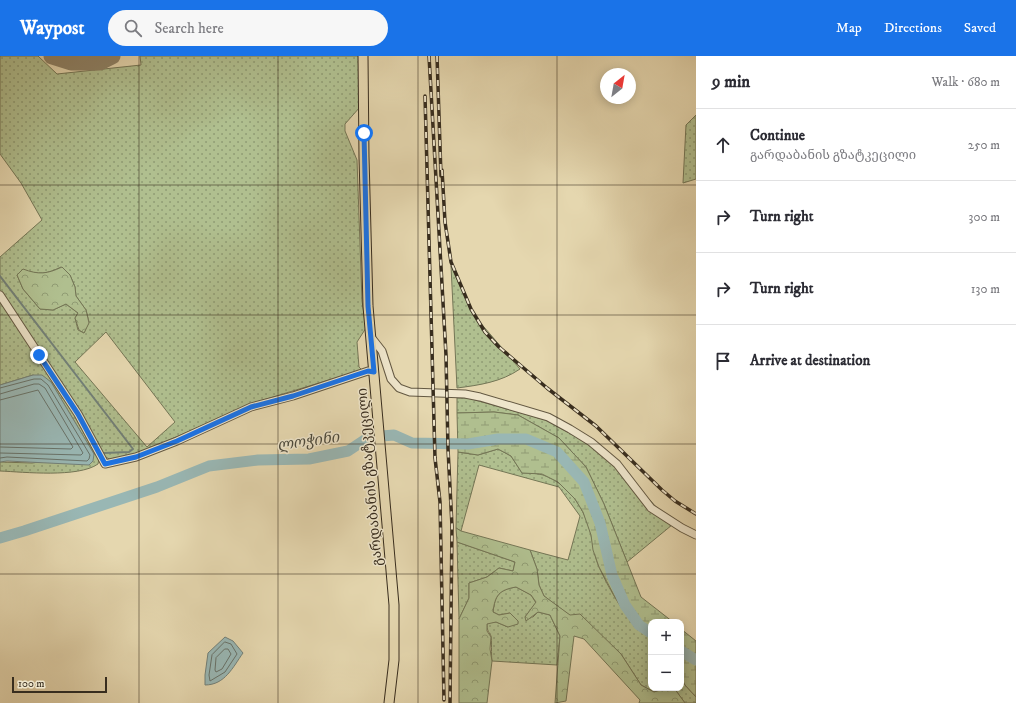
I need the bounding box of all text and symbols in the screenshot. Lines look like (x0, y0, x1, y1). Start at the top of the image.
search box (108, 10, 388, 46)
text: Waypost (20, 17, 84, 40)
icon: search (122, 17, 144, 39)
text: Search here (154, 19, 224, 38)
text: Map (836, 19, 862, 37)
text: Directions (884, 19, 942, 37)
text: Saved (964, 19, 996, 37)
north arrow (600, 68, 636, 104)
text: 9 min (712, 71, 750, 93)
text: Walk · 680 m (931, 74, 1000, 90)
route start (355, 124, 373, 142)
text: Continue (750, 126, 805, 145)
icon: ahead (712, 134, 734, 156)
text: 250 m (968, 137, 1000, 153)
text: გარდაბანის გზატკეცილი (750, 147, 916, 163)
icon: right (712, 206, 734, 228)
text: Turn right (750, 207, 813, 226)
text: 300 m (969, 209, 1000, 225)
icon: right (712, 278, 734, 300)
text: Turn right (750, 279, 813, 298)
text: 130 m (971, 281, 1000, 297)
route end (30, 346, 48, 364)
icon: arrive (712, 350, 734, 372)
text: Arrive at destination (750, 351, 870, 370)
street label: გარდაბანის გზატკეცილი (353, 387, 387, 567)
water label: ლოჭინი (276, 428, 342, 455)
map controls (648, 619, 684, 691)
button: + (648, 619, 684, 655)
button: − (648, 655, 684, 691)
scale bar (12, 675, 107, 694)
text: 100 m (18, 677, 44, 691)

